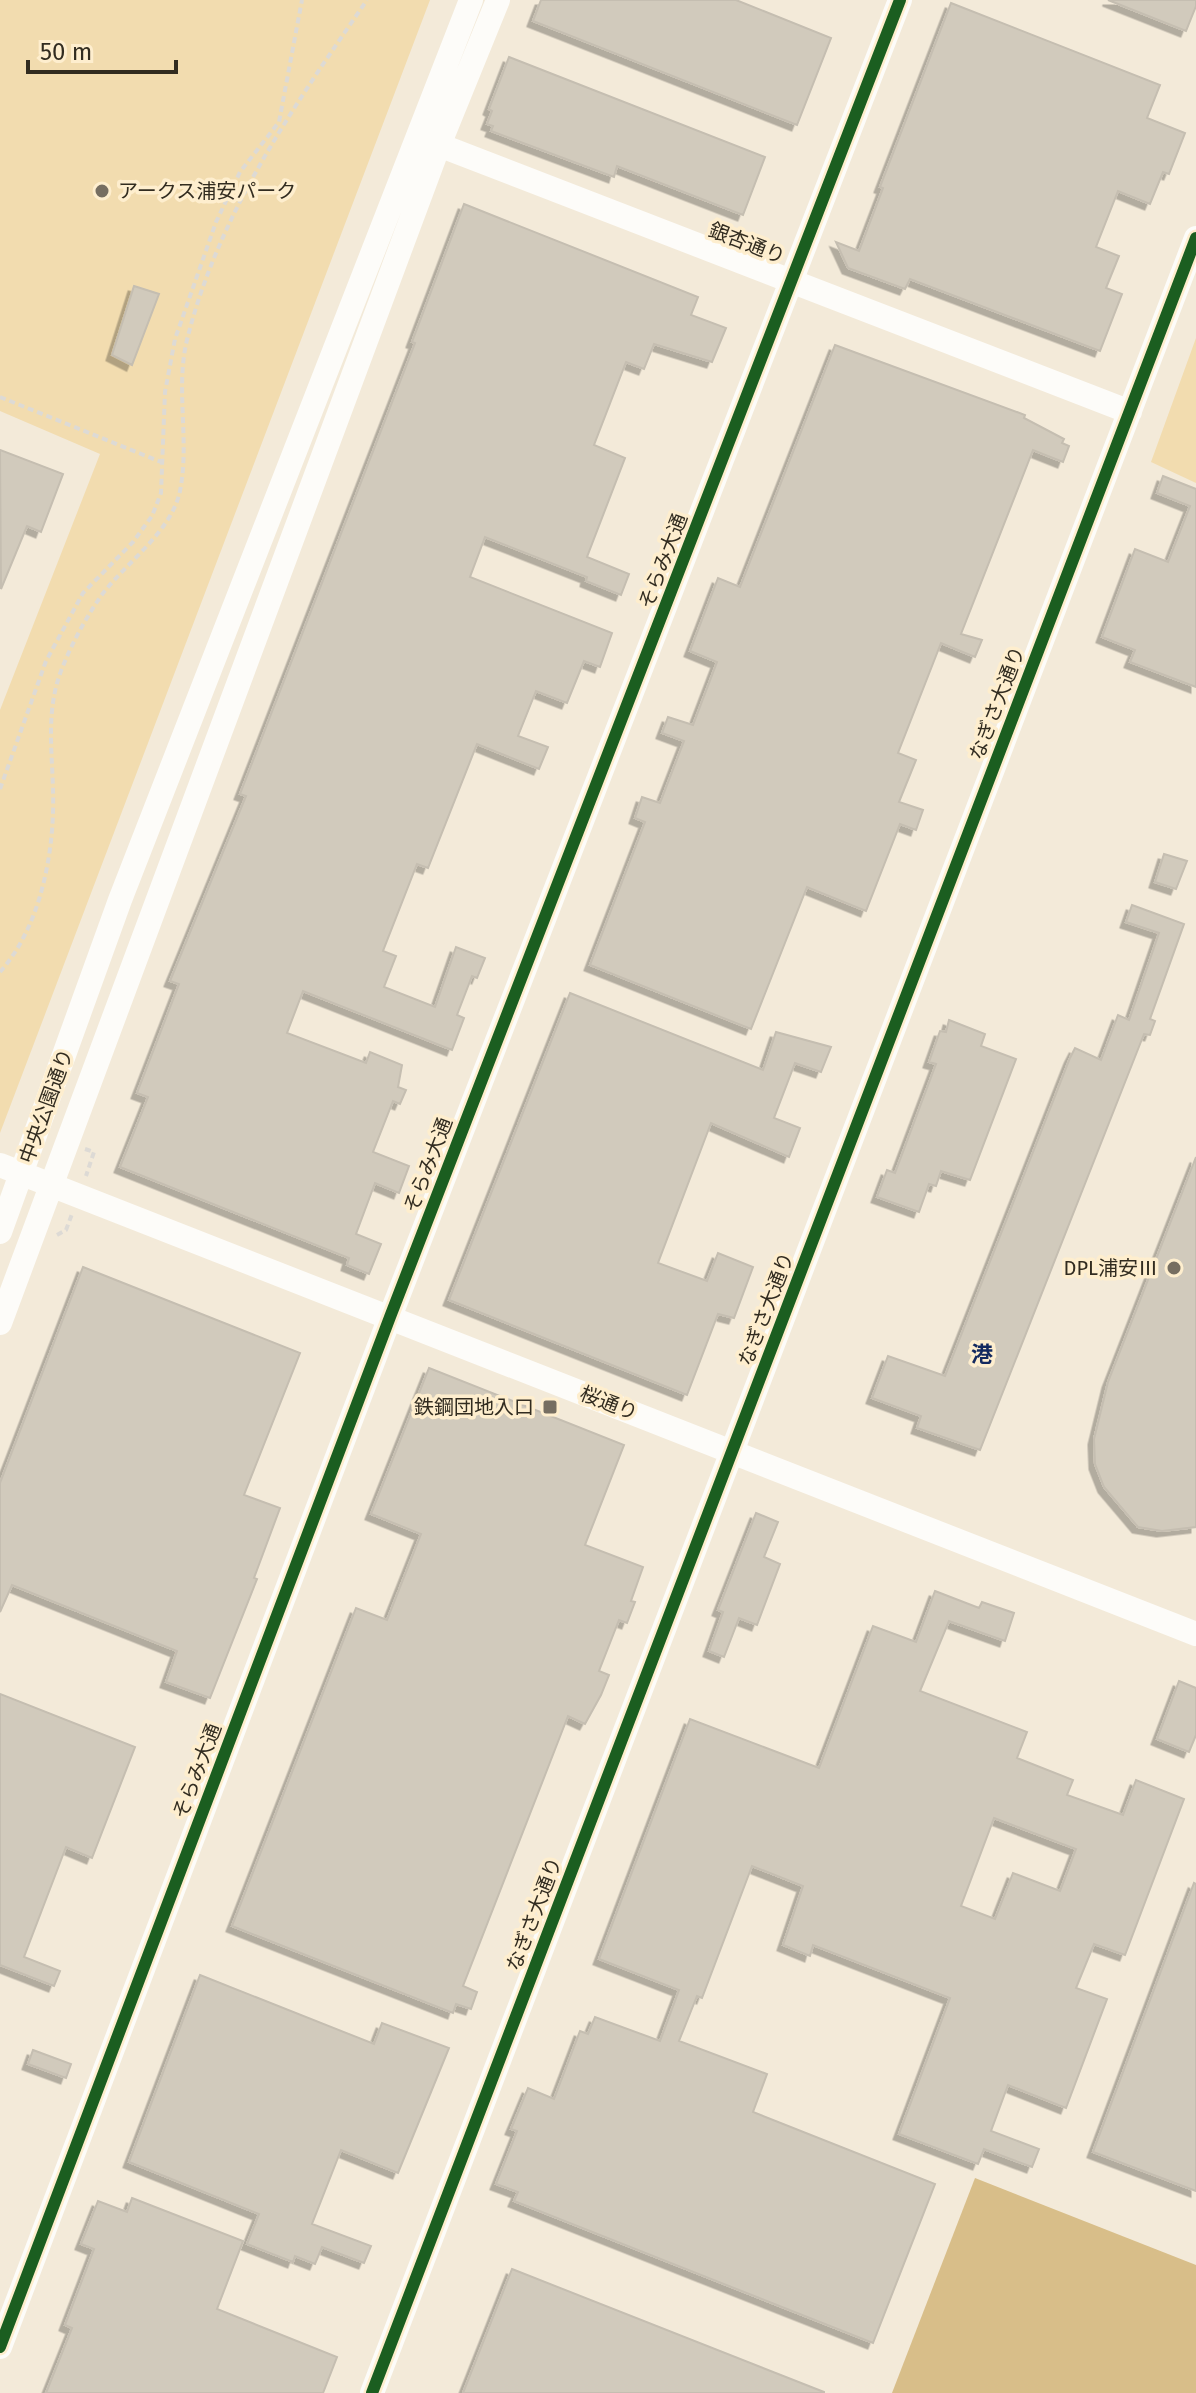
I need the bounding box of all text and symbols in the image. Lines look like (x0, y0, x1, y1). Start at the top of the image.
scale bar (28, 24, 176, 74)
text: 50 m (40, 38, 92, 66)
place label: アークス浦安パーク (118, 179, 296, 203)
marker: アークス浦安パーク (93, 182, 111, 200)
street label: 銀杏通り (705, 217, 789, 269)
street label: そらみ大通 (634, 510, 692, 612)
street label: なぎさ大通り (964, 643, 1030, 763)
street label: 中央公園通り (14, 1046, 78, 1166)
street label: そらみ大通 (399, 1114, 457, 1216)
street label: なぎさ大通り (733, 1249, 799, 1369)
place label: DPL浦安Ⅲ (1064, 1256, 1158, 1280)
marker: DPL浦安Ⅲ (1165, 1259, 1183, 1277)
district label: 港 (971, 1341, 993, 1368)
street label: 桜通り (577, 1381, 641, 1425)
place label: 鉄鋼団地入口 (414, 1395, 534, 1419)
marker: 鉄鋼団地入口 (541, 1398, 559, 1416)
street label: そらみ大通 (168, 1720, 226, 1822)
street label: なぎさ大通り (501, 1854, 567, 1974)

